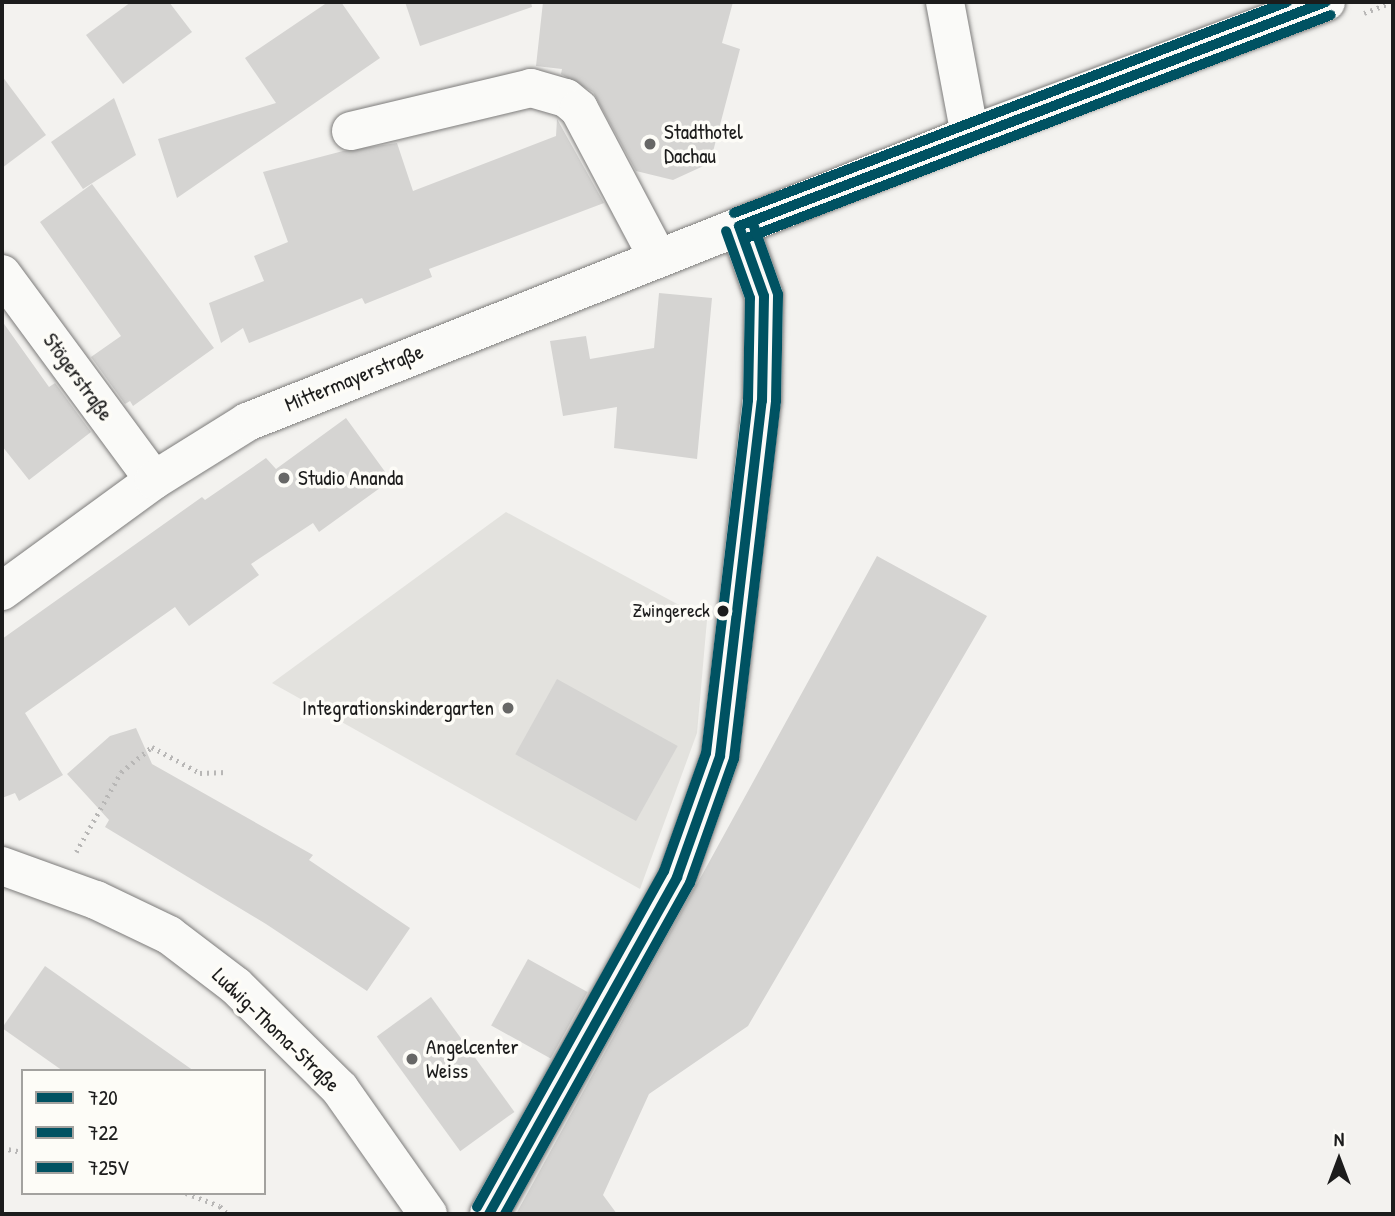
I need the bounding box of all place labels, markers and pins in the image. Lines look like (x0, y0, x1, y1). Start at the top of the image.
place label: Stadthotel Dachau (664, 119, 743, 169)
marker: Stadthotel Dachau (642, 136, 658, 152)
place label: Studio Ananda (298, 465, 403, 491)
marker: Studio Ananda (276, 470, 292, 486)
place label: Zwingereck (633, 600, 710, 622)
marker: Zwingereck (716, 604, 730, 618)
place label: Integrationskindergarten (302, 695, 494, 721)
marker: Integrationskindergarten (500, 700, 516, 716)
place label: Angelcenter Weiss (426, 1034, 519, 1084)
marker: Angelcenter Weiss (404, 1051, 420, 1067)

